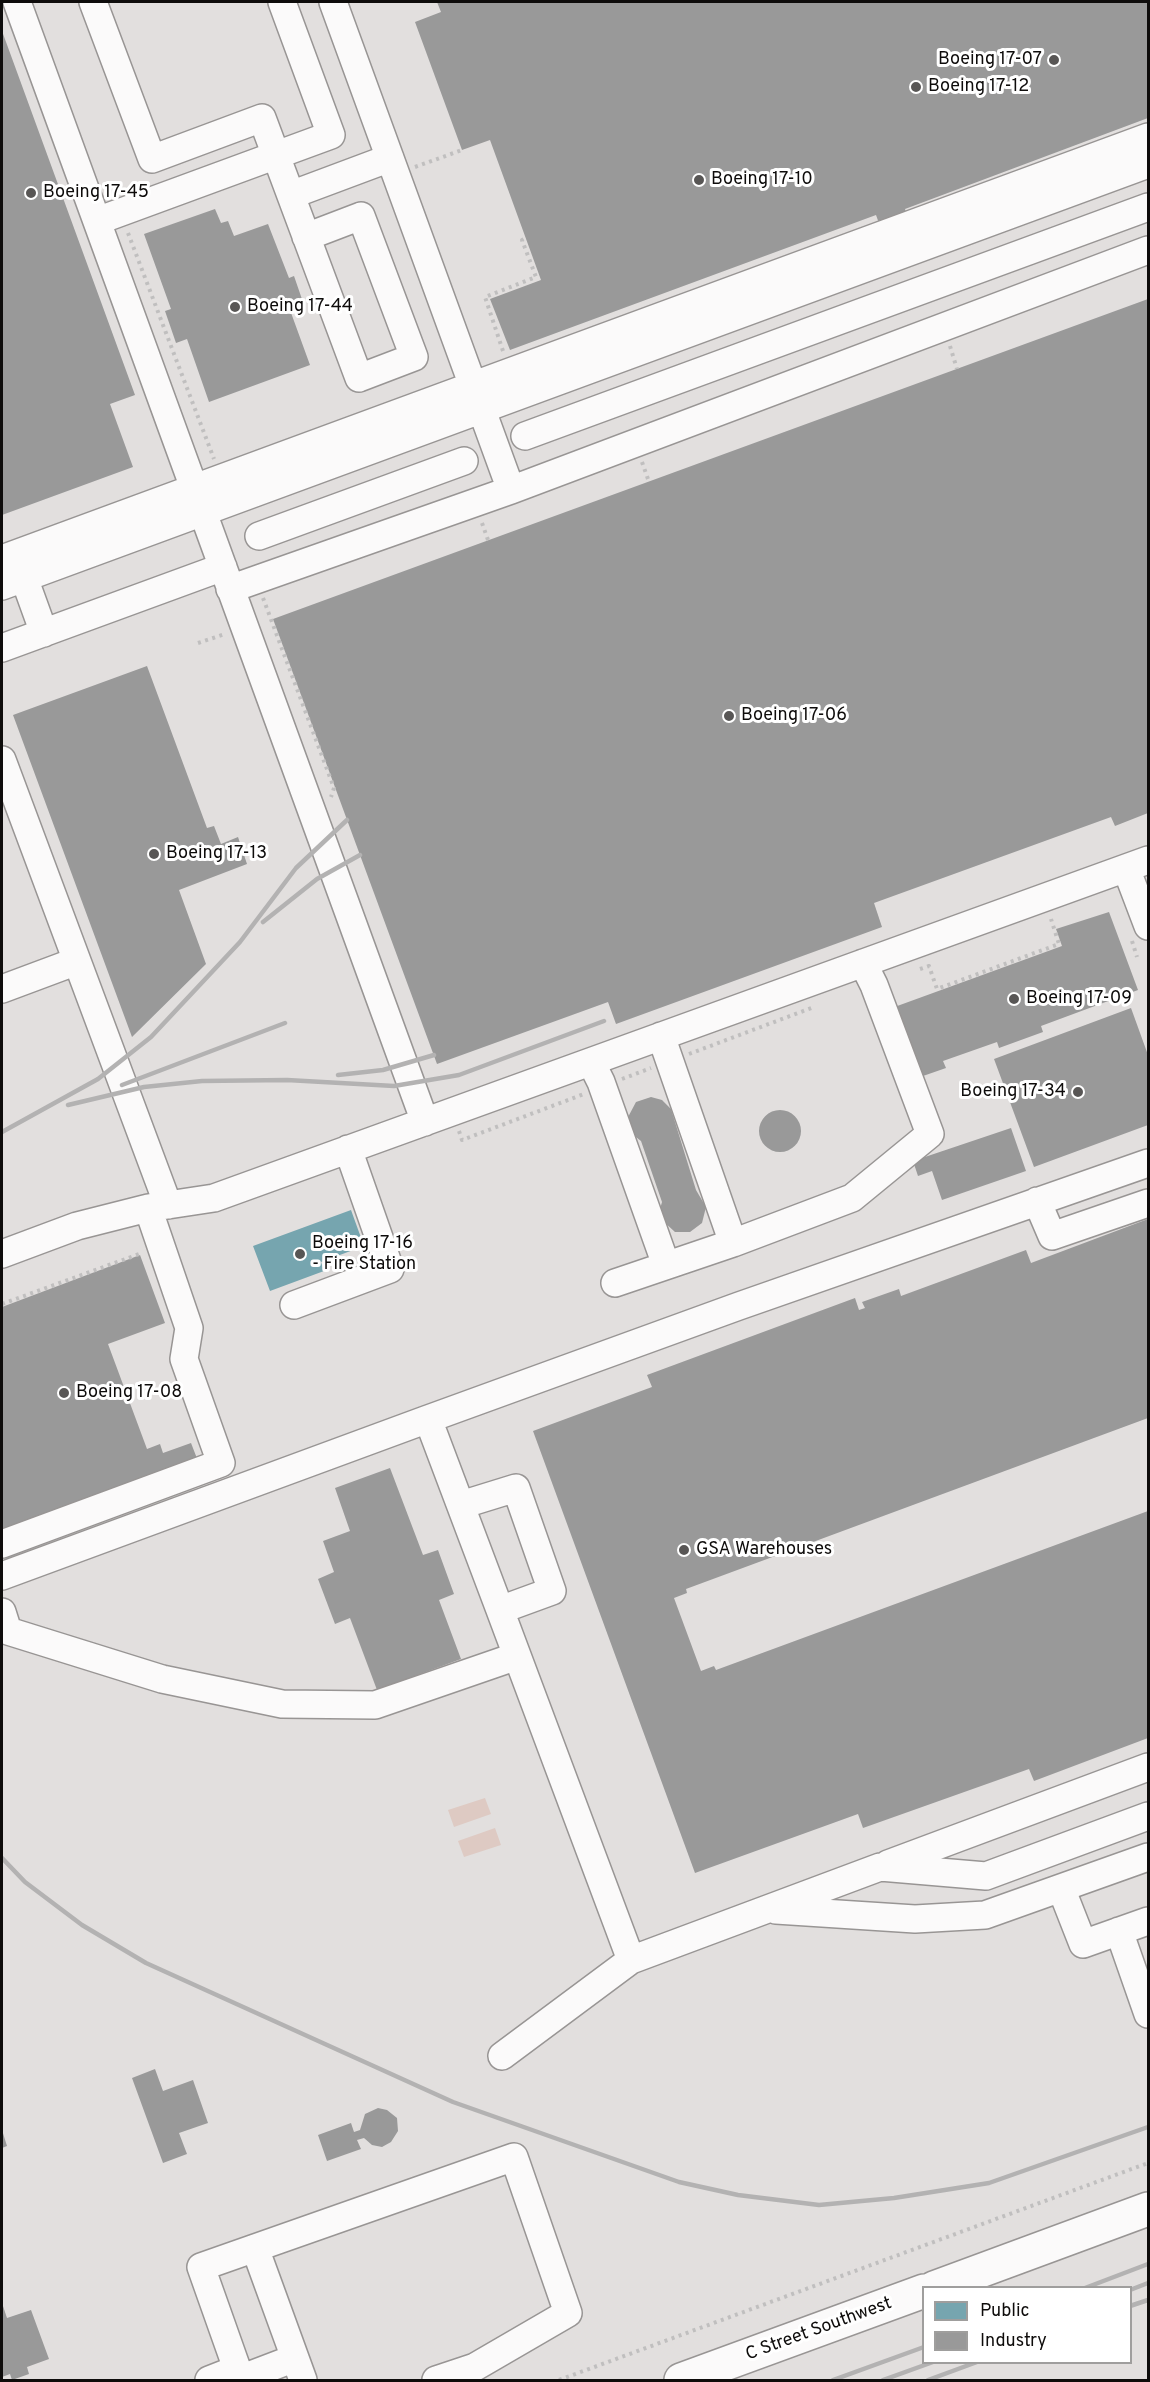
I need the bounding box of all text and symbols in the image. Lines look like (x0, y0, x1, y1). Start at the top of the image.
place label: Boeing 17-07 (938, 49, 1042, 71)
marker: Boeing 17-07 (1047, 53, 1061, 67)
place label: Boeing 17-12 (928, 76, 1029, 98)
marker: Boeing 17-12 (909, 80, 923, 94)
place label: Boeing 17-10 (711, 169, 813, 191)
marker: Boeing 17-10 (692, 173, 706, 187)
place label: Boeing 17-45 (43, 182, 149, 204)
marker: Boeing 17-45 (24, 186, 38, 200)
place label: Boeing 17-44 (247, 296, 353, 318)
marker: Boeing 17-44 (228, 300, 242, 314)
place label: Boeing 17-06 (741, 705, 847, 727)
marker: Boeing 17-06 (722, 709, 736, 723)
place label: Boeing 17-13 (166, 843, 267, 865)
marker: Boeing 17-13 (147, 847, 161, 861)
place label: Boeing 17-09 (1026, 988, 1132, 1010)
marker: Boeing 17-09 (1007, 992, 1021, 1006)
place label: Boeing 17-34 (960, 1081, 1066, 1103)
marker: Boeing 17-34 (1071, 1085, 1085, 1099)
place label: Boeing 17-16 - Fire Station (312, 1233, 416, 1276)
marker: Boeing 17-16 - Fire Station (293, 1247, 307, 1261)
place label: Boeing 17-08 (76, 1382, 182, 1404)
marker: Boeing 17-08 (57, 1386, 71, 1400)
place label: GSA Warehouses (696, 1539, 832, 1561)
marker: GSA Warehouses (677, 1543, 691, 1557)
legend (922, 2286, 1132, 2364)
street label: C Street Southwest (743, 2294, 895, 2366)
text: Public (980, 2300, 1030, 2323)
text: Industry (980, 2330, 1047, 2353)

